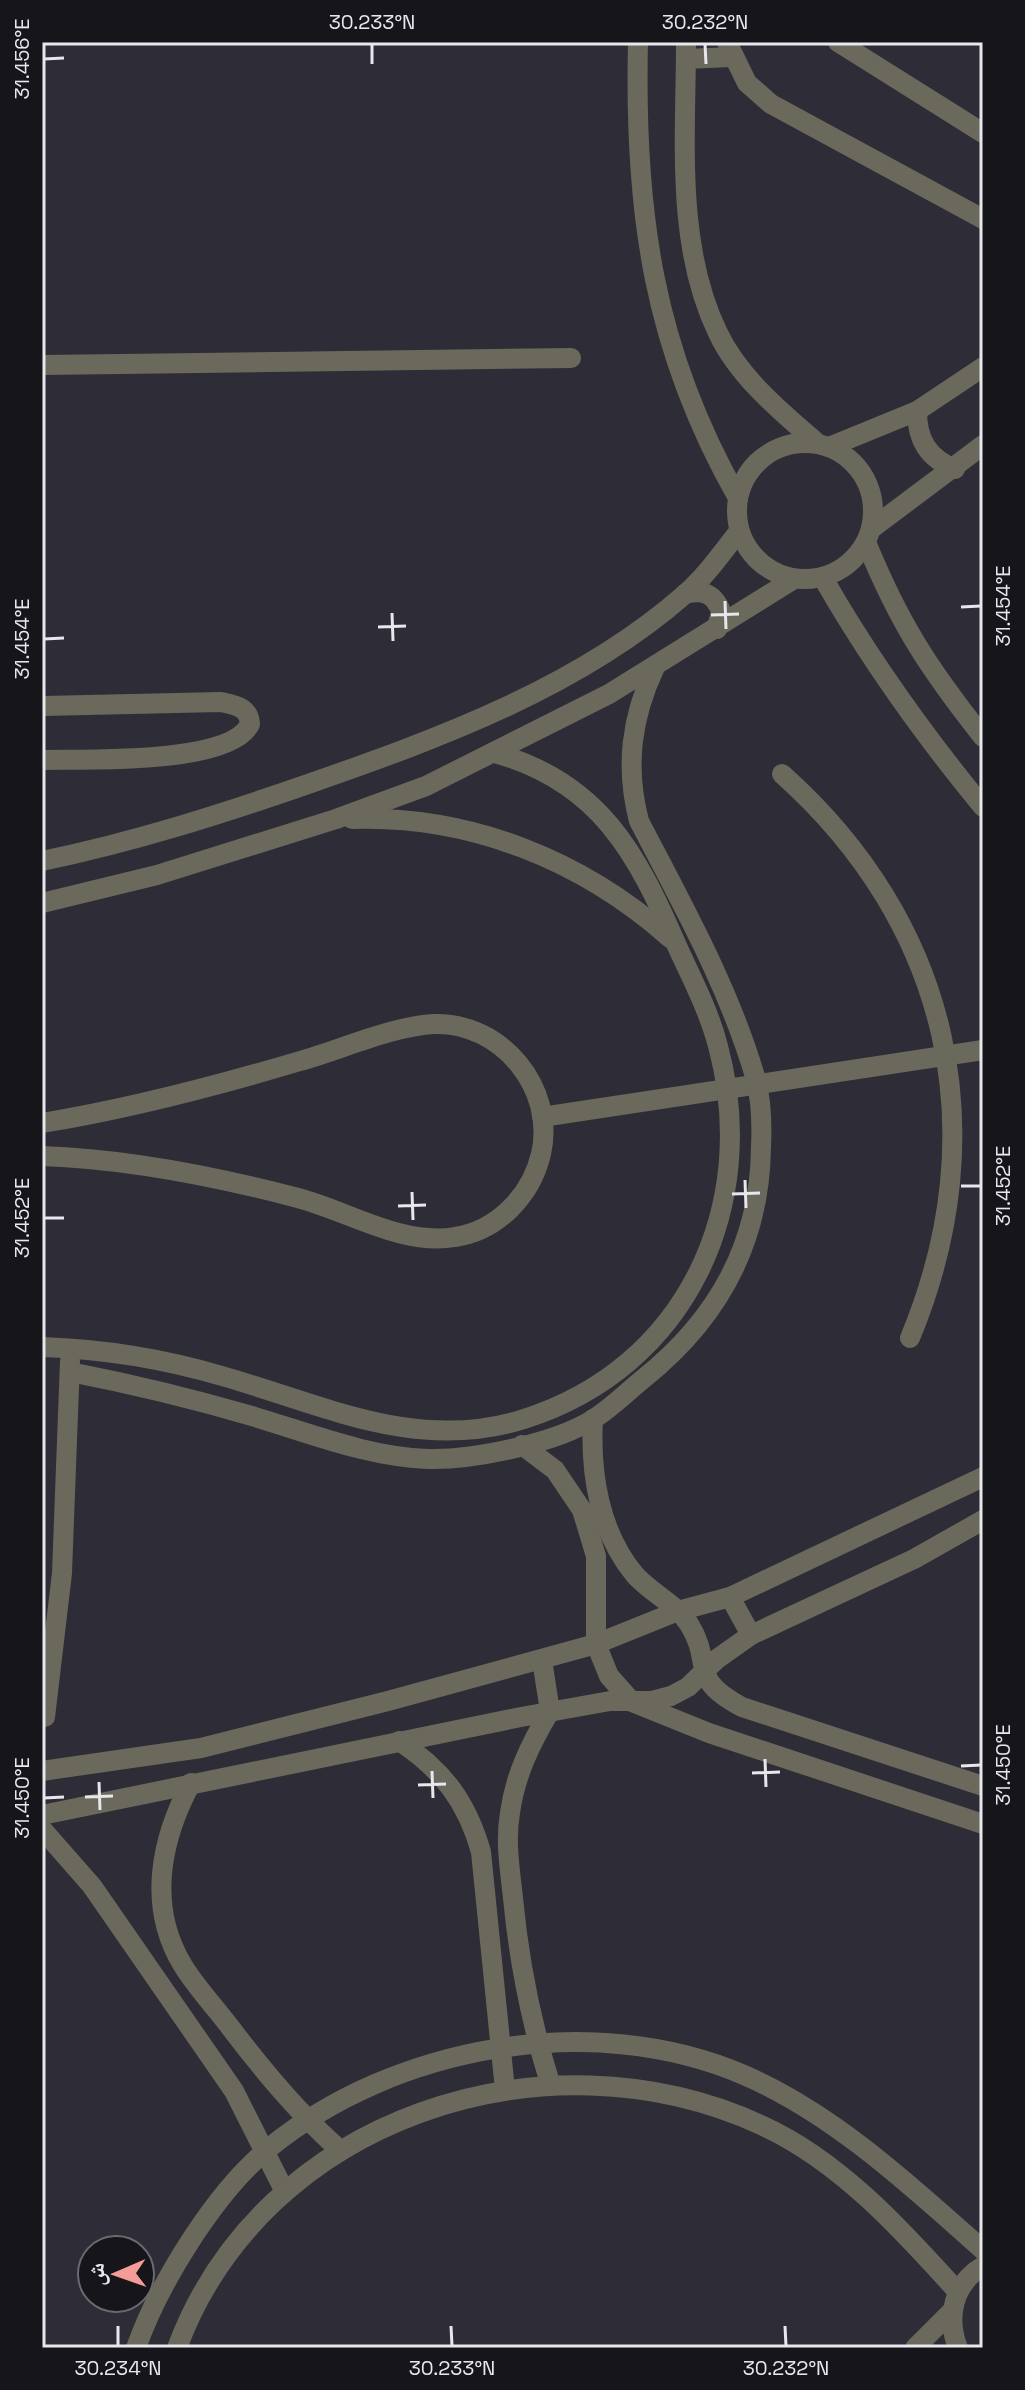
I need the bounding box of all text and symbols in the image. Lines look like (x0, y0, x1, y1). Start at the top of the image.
text: 30.233°N (329, 9, 415, 35)
text: 30.232°N (662, 9, 748, 35)
text: 31.456°E (9, 19, 35, 99)
text: 31.454°E (990, 565, 1016, 647)
text: 31.454°E (9, 598, 35, 680)
text: 31.452°E (990, 1146, 1016, 1226)
text: 31.452°E (9, 1178, 35, 1258)
text: 31.450°E (990, 1724, 1016, 1806)
text: 31.450°E (9, 1757, 35, 1839)
north arrow (76, 2234, 156, 2314)
text: ش (82, 2263, 110, 2287)
text: 30.234°N (74, 2355, 162, 2381)
text: 30.233°N (409, 2355, 495, 2381)
text: 30.232°N (743, 2355, 829, 2381)

